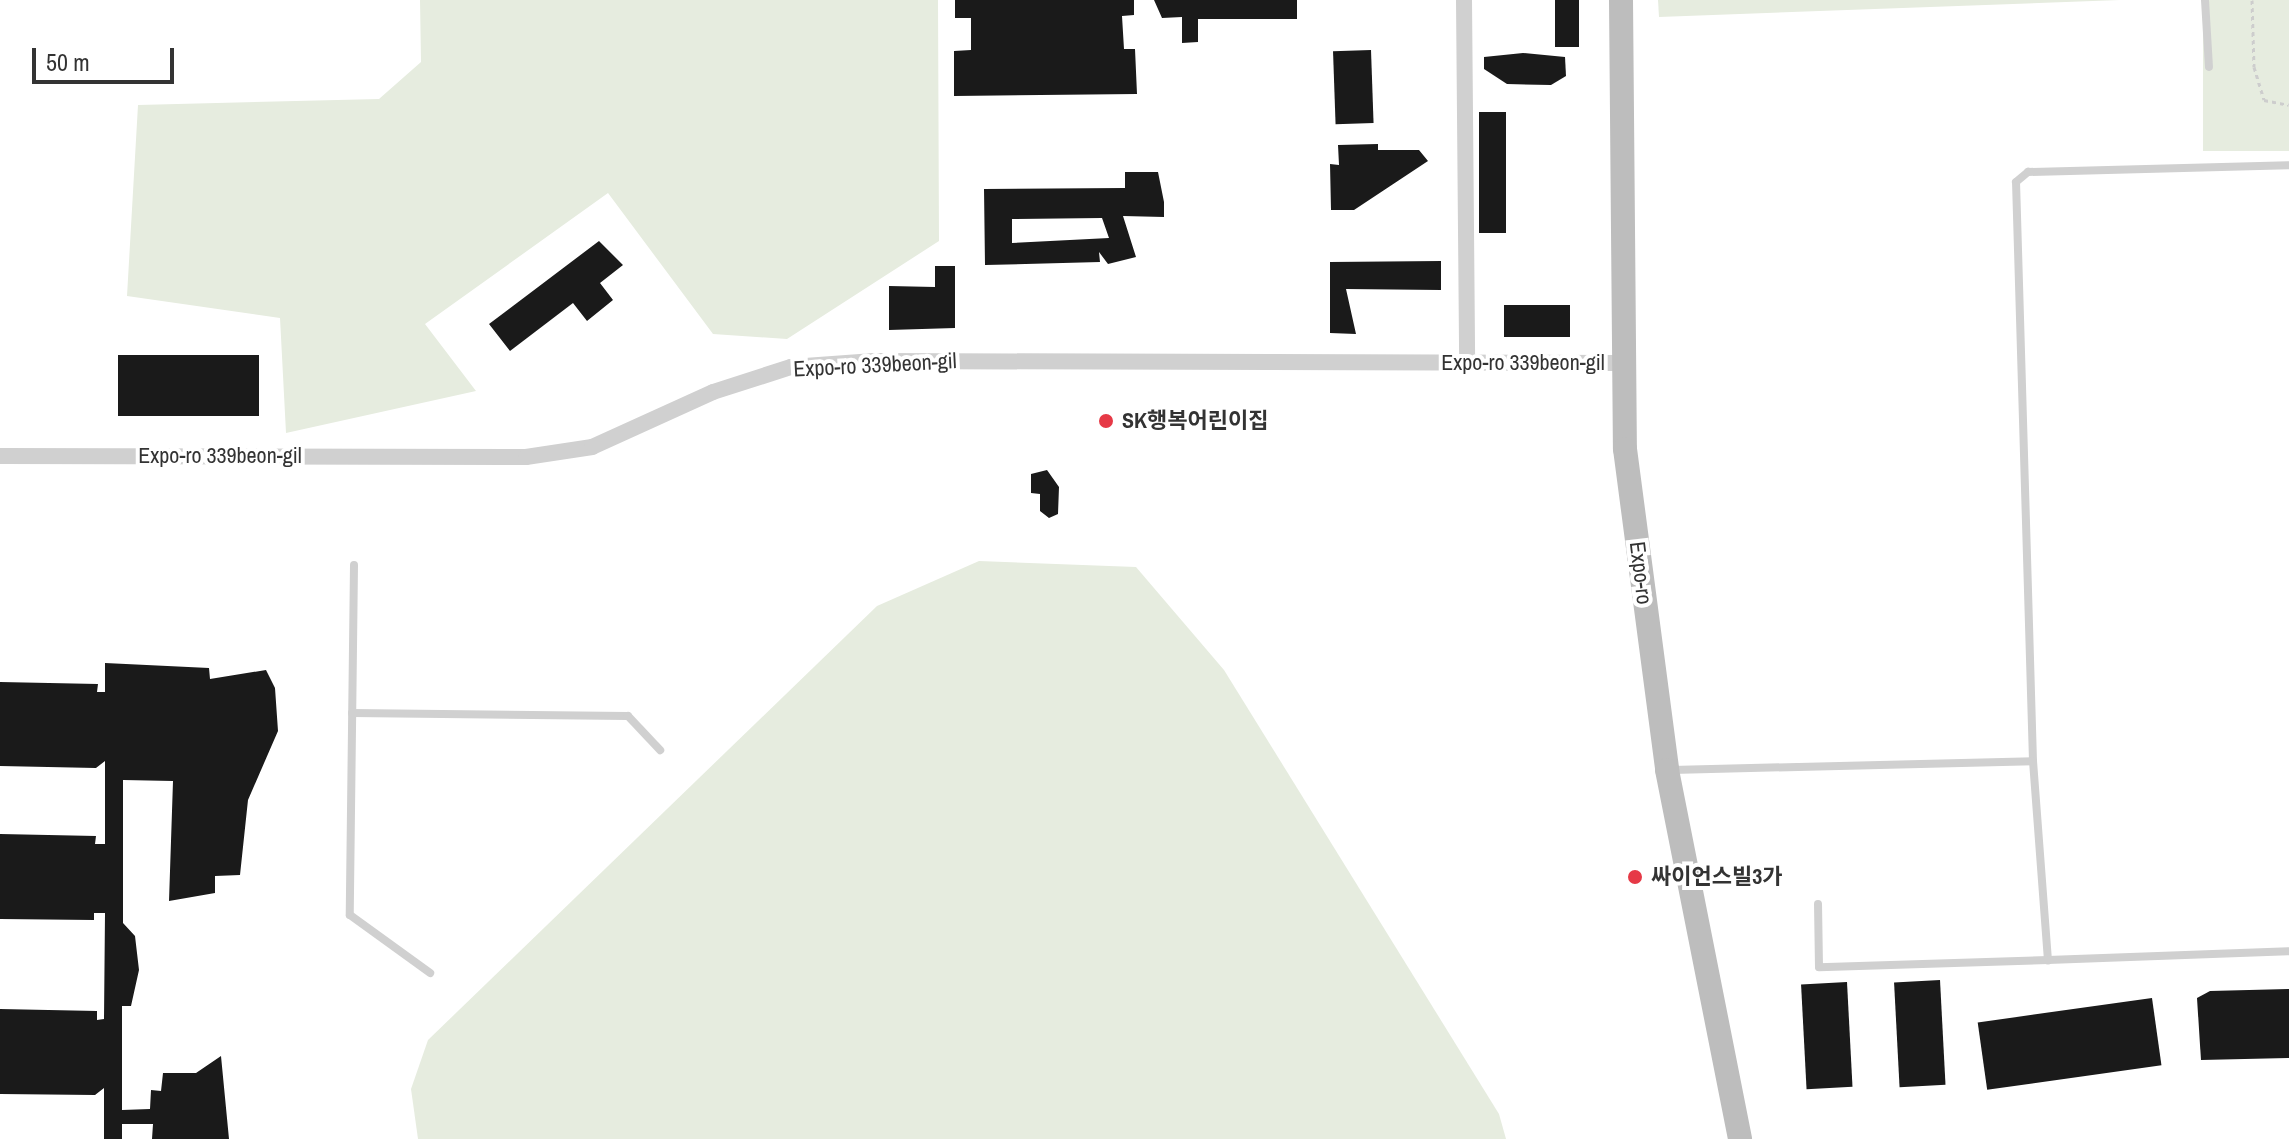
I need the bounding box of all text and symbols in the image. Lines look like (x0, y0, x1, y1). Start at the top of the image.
scale bar (36, 32, 178, 82)
text: 50 m (46, 46, 90, 78)
street label: Expo-ro 339beon-gil (793, 348, 957, 382)
street label: Expo-ro 339beon-gil (1441, 350, 1605, 376)
place label: SK행복어린이집 (1122, 408, 1268, 434)
marker: SK행복어린이집 (1097, 412, 1115, 430)
street label: Expo-ro 339beon-gil (138, 443, 302, 469)
street label: Expo-ro (1624, 540, 1658, 606)
place label: 싸이언스빌3가 (1651, 864, 1782, 890)
marker: 싸이언스빌3가 (1626, 868, 1644, 886)

